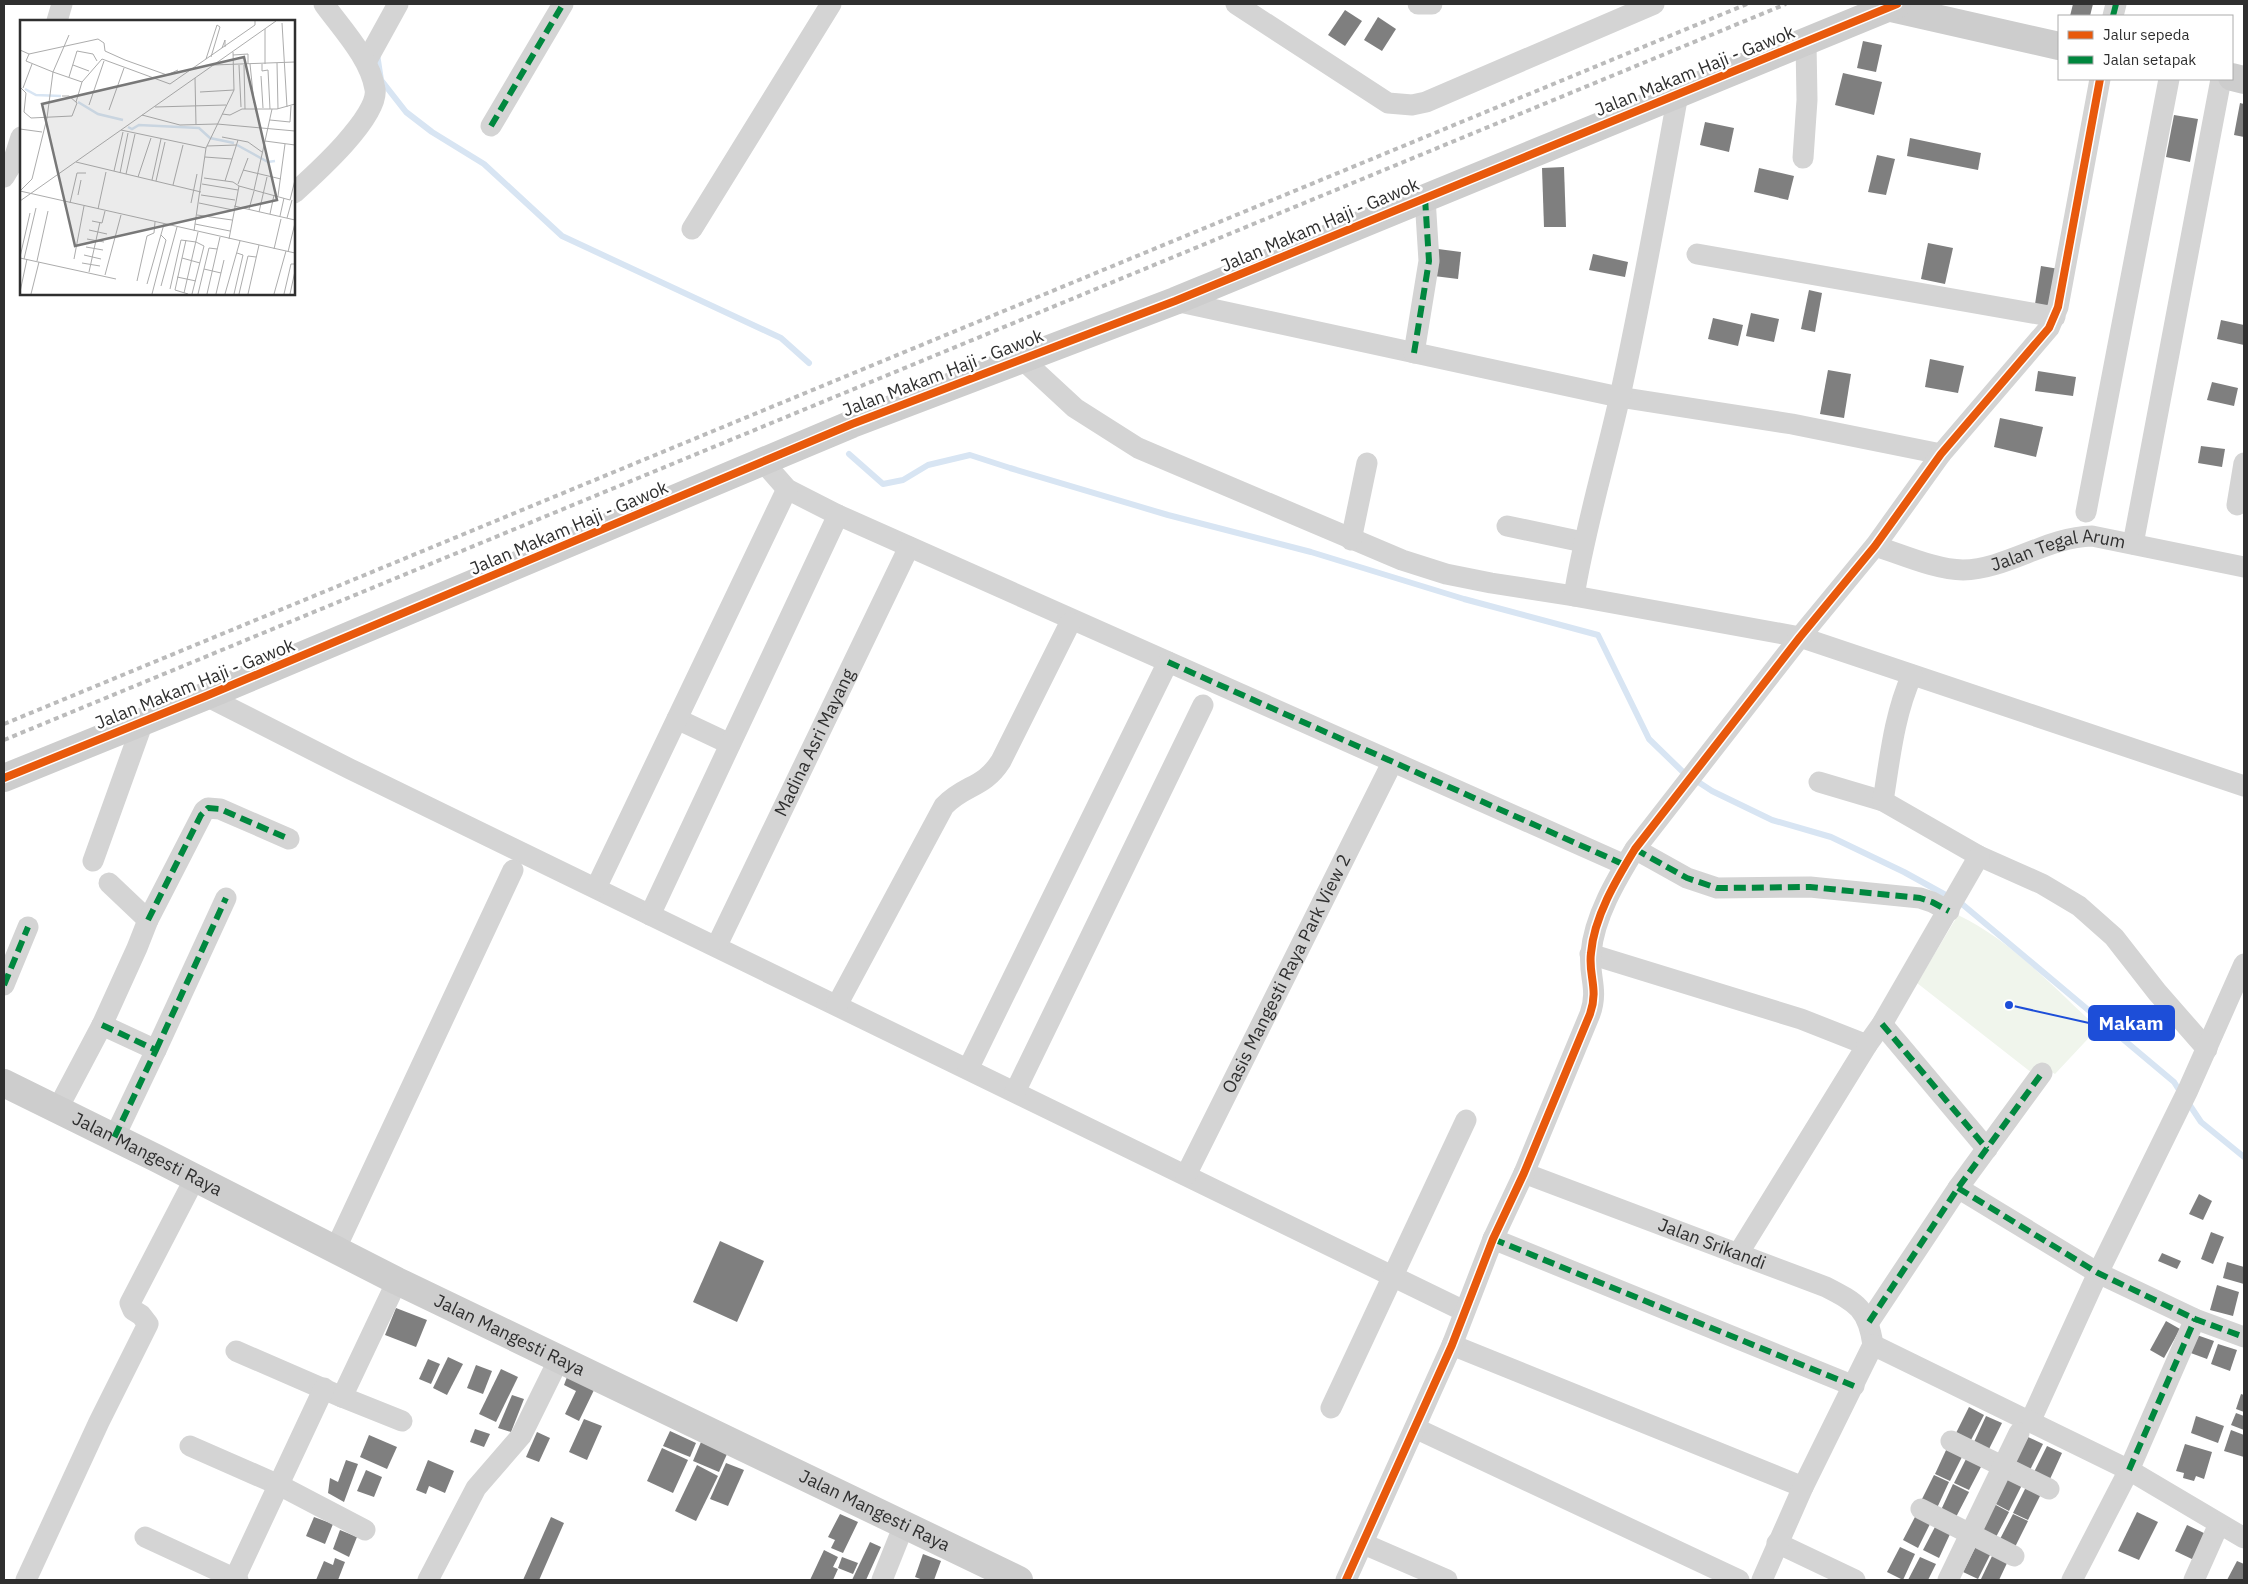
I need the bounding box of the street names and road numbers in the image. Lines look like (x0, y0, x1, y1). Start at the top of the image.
street label: Jalan Makam Haji - Gawok (1592, 20, 1799, 121)
street label: Jalan Makam Haji - Gawok (1217, 172, 1423, 277)
street label: Jalan Makam Haji - Gawok (839, 323, 1047, 421)
street label: Jalan Makam Haji - Gawok (466, 475, 672, 580)
street label: Jalan Tegal Arum (1988, 524, 2128, 576)
street label: Jalan Makam Haji - Gawok (92, 633, 299, 734)
street label: Madina Asri Mayang (769, 664, 860, 820)
street label: Oasis Mangesti Raya Park View 2 (1217, 850, 1356, 1097)
street label: Jalan Mangesti Raya (69, 1107, 227, 1201)
street label: Jalan Srikandi (1655, 1213, 1769, 1274)
street label: Jalan Mangesti Raya (431, 1289, 589, 1381)
street label: Jalan Mangesti Raya (796, 1464, 954, 1556)

